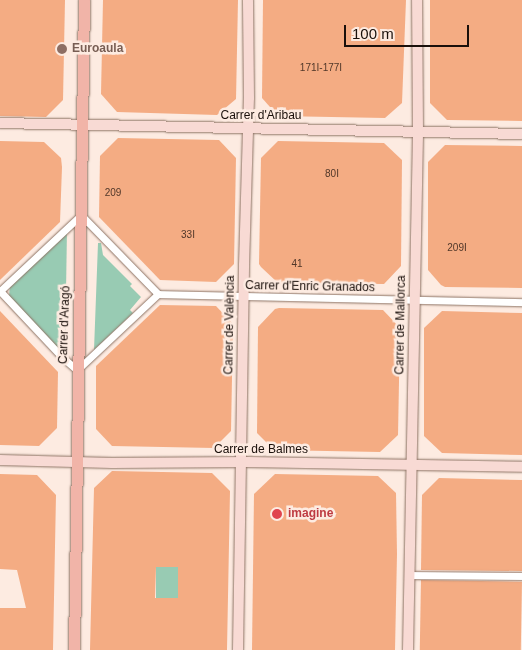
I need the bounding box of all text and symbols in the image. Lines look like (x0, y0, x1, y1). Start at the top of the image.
scale bar (347, 15, 472, 47)
text: 100 m (352, 25, 394, 42)
place label: Euroaula (72, 42, 123, 56)
marker: Euroaula (56, 43, 68, 55)
house number: 171I-177I (300, 62, 342, 74)
street label: Carrer d'Aribau (221, 109, 301, 123)
house number: 80I (325, 168, 339, 180)
house number: 209 (105, 187, 121, 199)
house number: 33I (181, 229, 195, 241)
house number: 209I (447, 242, 467, 254)
house number: 41 (291, 258, 303, 270)
street label: Carrer de València (222, 275, 238, 375)
street label: Carrer de Mallorca (393, 275, 409, 375)
street label: Carrer d'Enric Granados (245, 279, 375, 295)
street label: Carrer d'Aragó (56, 286, 74, 364)
street label: Carrer de Balmes (214, 443, 308, 457)
marker: imagine (270, 507, 284, 521)
place label: imagine (288, 507, 333, 521)

